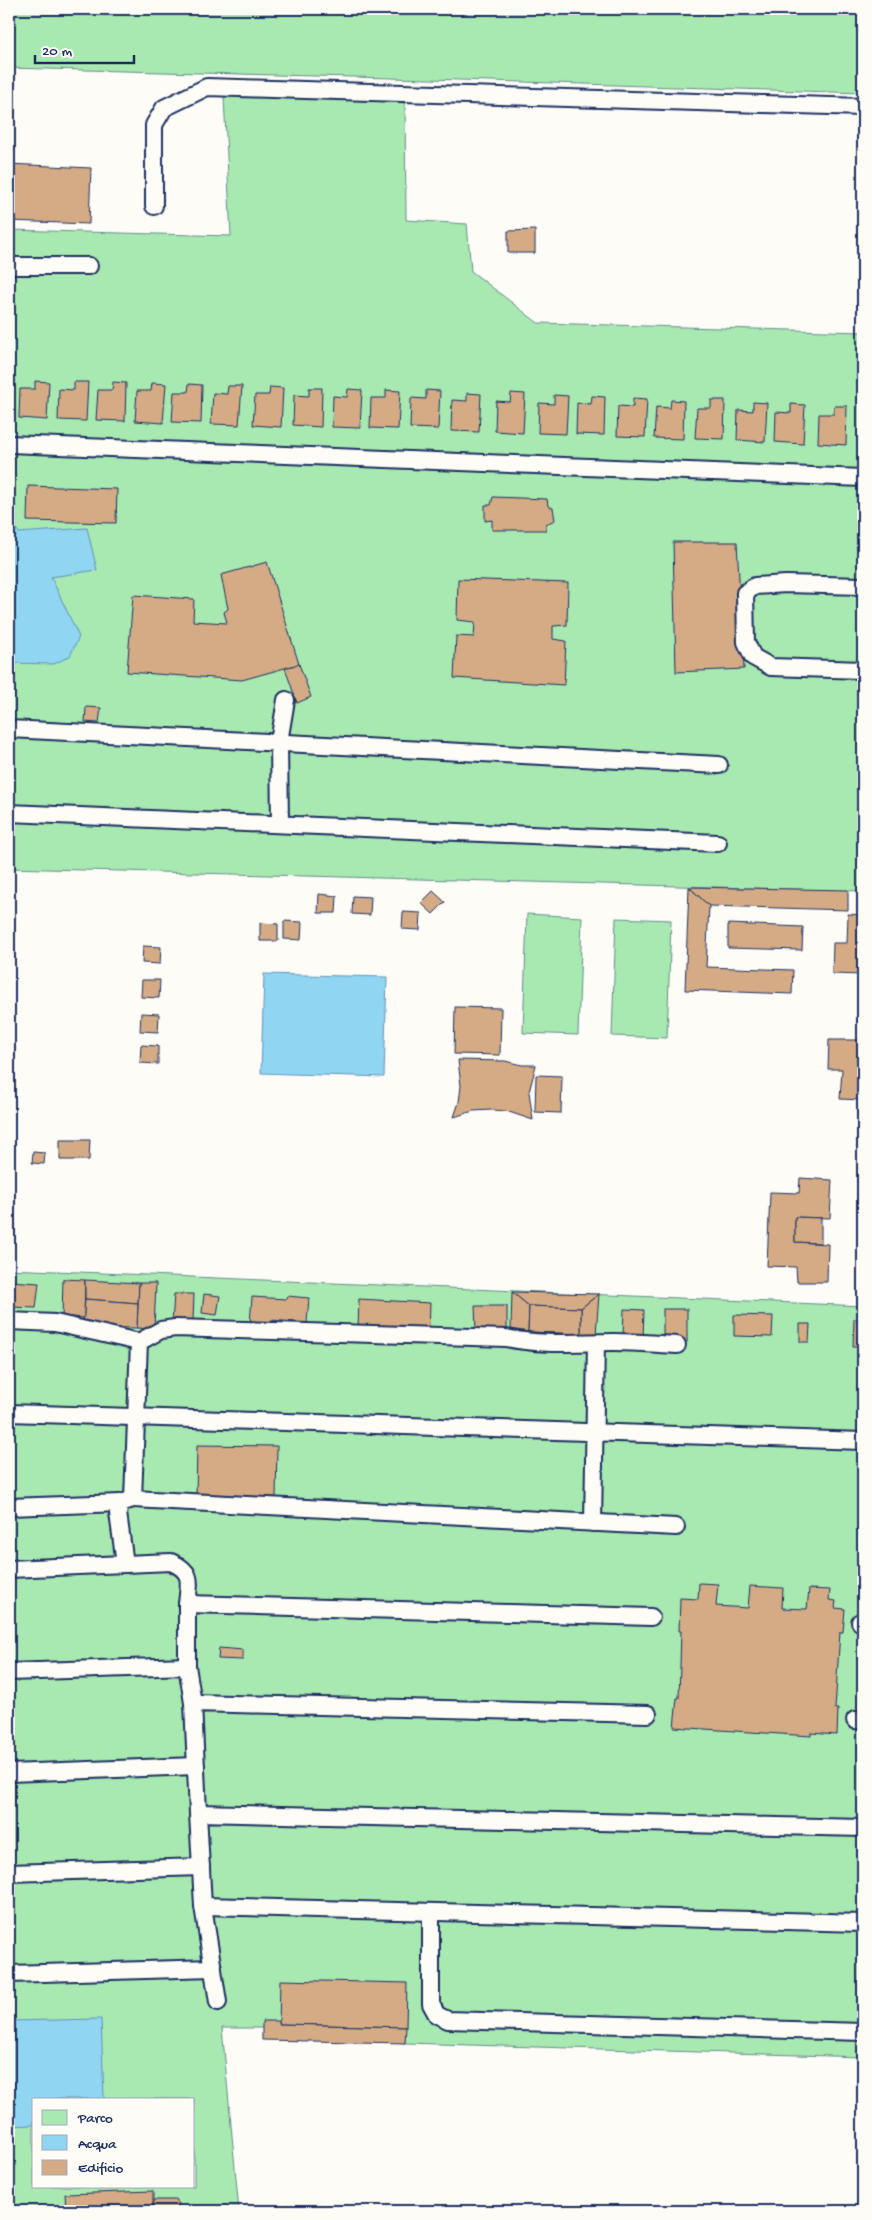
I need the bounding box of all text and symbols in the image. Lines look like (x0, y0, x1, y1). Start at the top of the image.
scale bar (35, 32, 134, 64)
text: 20 m (42, 43, 72, 61)
legend (32, 2098, 195, 2188)
text: Parco (77, 2110, 113, 2128)
text: Acqua (78, 2136, 117, 2154)
text: Edificio (78, 2160, 124, 2178)

